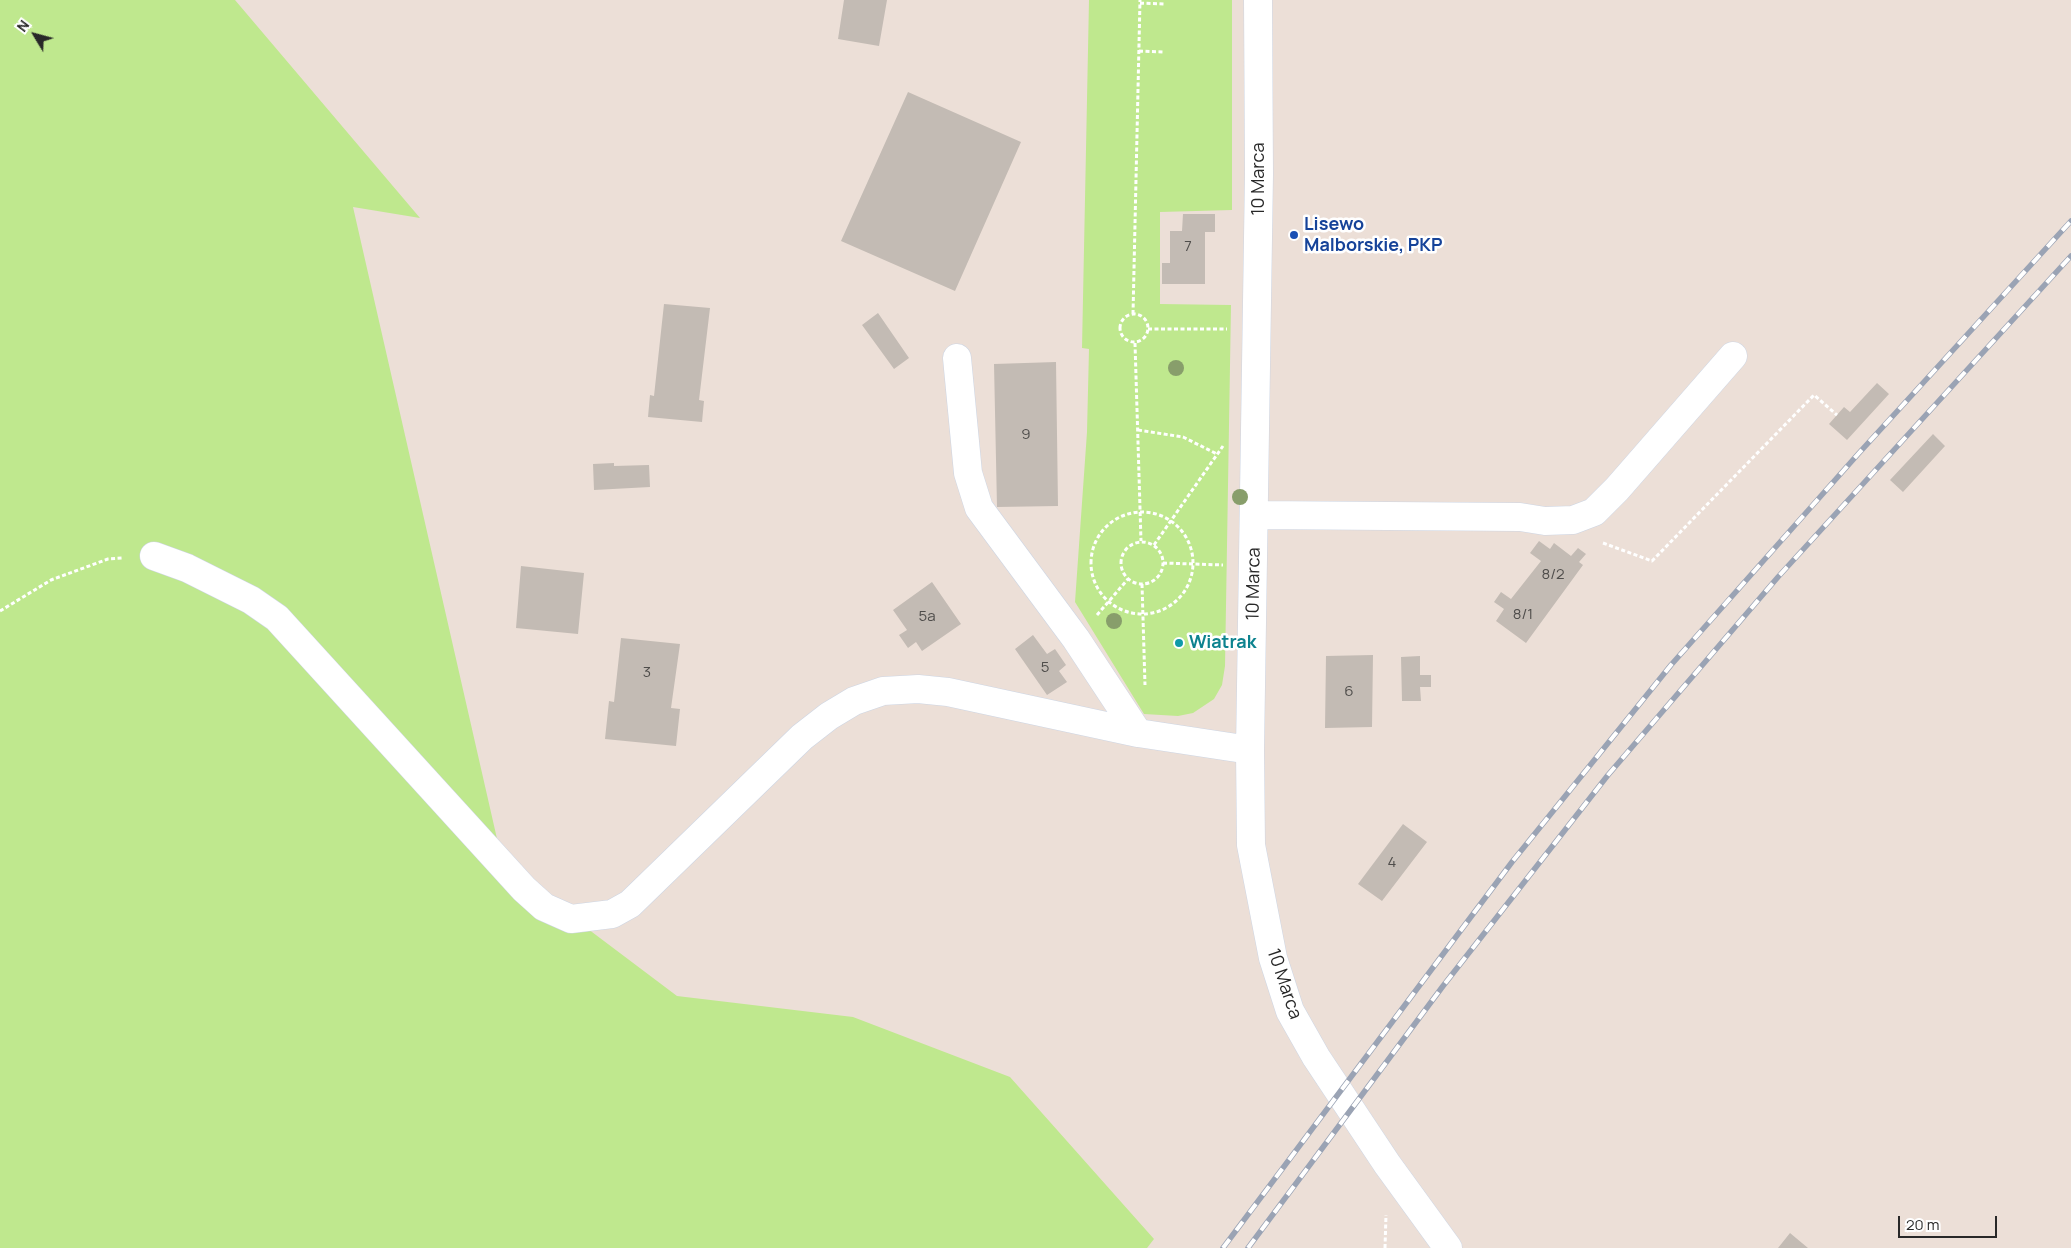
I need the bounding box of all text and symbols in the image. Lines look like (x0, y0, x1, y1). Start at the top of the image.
north arrow (10, 10, 60, 60)
text: N (12, 16, 33, 35)
street label: 10 Marca (1248, 143, 1270, 215)
place label: Lisewo Malborskie, PKP (1304, 214, 1442, 256)
marker: Lisewo Malborskie, PKP (1288, 229, 1300, 241)
house number: 7 (1184, 238, 1192, 256)
house number: 9 (1021, 426, 1031, 444)
street label: 10 Marca (1243, 547, 1265, 621)
house number: 8/2 (1541, 566, 1565, 584)
house number: 8/1 (1513, 606, 1533, 624)
house number: 5a (919, 608, 935, 626)
place label: Wiatrak (1189, 632, 1256, 654)
marker: Wiatrak (1173, 637, 1185, 649)
house number: 5 (1041, 659, 1049, 677)
house number: 3 (643, 664, 651, 682)
house number: 6 (1344, 683, 1354, 701)
house number: 4 (1388, 854, 1396, 872)
street label: 10 Marca (1262, 946, 1306, 1022)
scale bar (1901, 1206, 2000, 1238)
text: 20 m (1906, 1214, 1939, 1235)

